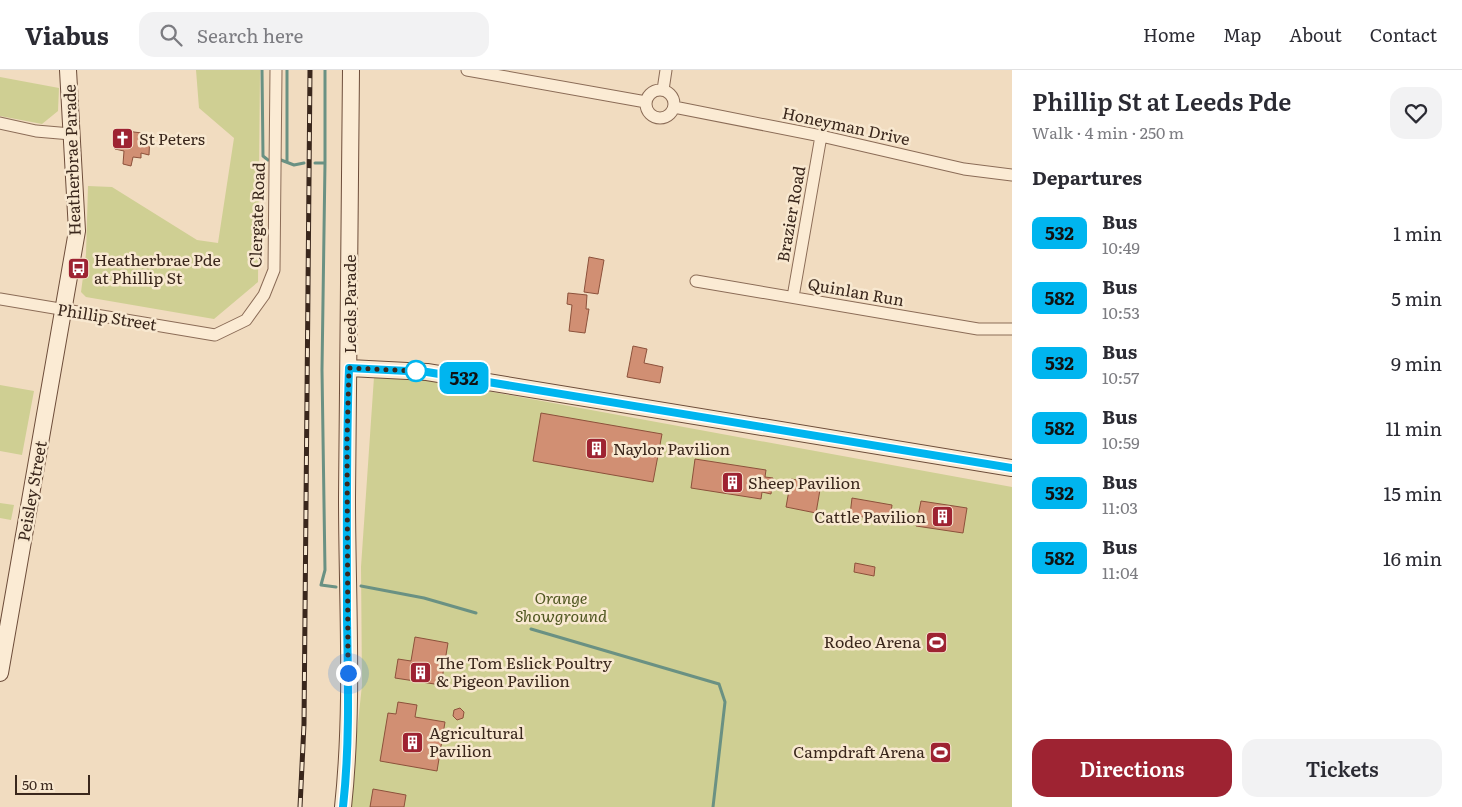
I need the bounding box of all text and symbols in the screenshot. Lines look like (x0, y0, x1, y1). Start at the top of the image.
search box (139, 12, 489, 57)
text: Viabus (25, 17, 109, 52)
icon: search (157, 21, 185, 49)
text: Search here (197, 21, 303, 49)
text: Home (1143, 21, 1195, 48)
text: Map (1223, 21, 1261, 48)
text: About (1289, 21, 1342, 48)
text: Contact (1370, 21, 1437, 48)
text: Phillip St at Leeds Pde (1032, 83, 1291, 118)
street label: Heatherbrae Parade (56, 84, 86, 236)
button: heart (1390, 87, 1442, 139)
street label: Honeyman Drive (780, 100, 912, 150)
text: Walk · 4 min · 250 m (1032, 120, 1184, 144)
place label: St Peters (139, 126, 205, 150)
church icon: St Peters (111, 127, 135, 151)
street label: Clergate Road (242, 162, 270, 268)
street label: Brazier Road (770, 163, 810, 264)
text: Departures (1032, 163, 1142, 191)
text: Bus (1102, 207, 1137, 235)
text: 532 (1045, 219, 1074, 246)
text: 1 min (1393, 219, 1442, 247)
text: 10:49 (1102, 235, 1140, 259)
place label: Heatherbrae Pde at Phillip St (94, 247, 221, 289)
street label: Leeds Parade (337, 254, 361, 354)
bus stop icon: Heatherbrae Pde at Phillip St (66, 257, 90, 281)
street label: Quinlan Run (806, 271, 907, 311)
text: Bus (1102, 272, 1137, 300)
text: 582 (1045, 284, 1074, 311)
text: 5 min (1391, 284, 1442, 312)
street label: Phillip Street (56, 296, 159, 336)
text: 10:53 (1102, 300, 1140, 324)
text: Bus (1102, 337, 1137, 365)
text: 532 (1045, 349, 1074, 376)
text: 9 min (1391, 349, 1442, 377)
unlabelled marker (405, 360, 427, 382)
line badge: 532 (435, 362, 493, 394)
text: 532 (449, 364, 479, 391)
text: 10:57 (1102, 365, 1139, 389)
text: Bus (1102, 402, 1137, 430)
text: 582 (1045, 414, 1074, 441)
text: 11 min (1385, 414, 1442, 442)
text: 10:59 (1102, 430, 1140, 454)
place label: Naylor Pavilion (613, 436, 731, 460)
building icon: Naylor Pavilion (585, 437, 609, 461)
street label: Peisley Street (10, 438, 52, 543)
text: Bus (1102, 467, 1137, 495)
place label: Sheep Pavilion (748, 470, 861, 494)
building icon: Sheep Pavilion (720, 471, 744, 495)
text: 532 (1045, 479, 1074, 506)
text: 15 min (1383, 479, 1442, 507)
text: 11:03 (1102, 495, 1138, 519)
place label: Cattle Pavilion (814, 504, 926, 528)
building icon: Cattle Pavilion (930, 505, 954, 529)
text: Bus (1102, 532, 1137, 560)
text: 582 (1045, 544, 1074, 571)
text: 16 min (1383, 544, 1442, 572)
text: 11:04 (1102, 560, 1138, 584)
park label: Orange Showground (515, 585, 608, 627)
place label: Rodeo Arena (824, 629, 921, 653)
sports icon: Rodeo Arena (925, 630, 949, 654)
place label: The Tom Eslick Poultry & Pigeon Pavilion (436, 650, 613, 692)
building icon: The Tom Eslick Poultry & Pigeon Pavilion (408, 660, 432, 684)
your location (336, 661, 361, 686)
place label: Agricultural Pavilion (429, 720, 524, 762)
building icon: Agricultural Pavilion (401, 730, 425, 754)
place label: Campdraft Arena (793, 739, 925, 763)
button: Directions (1032, 739, 1232, 797)
button: Tickets (1242, 739, 1442, 797)
sports icon: Campdraft Arena (929, 740, 953, 764)
scale bar (15, 772, 90, 795)
text: 50 m (22, 774, 54, 794)

